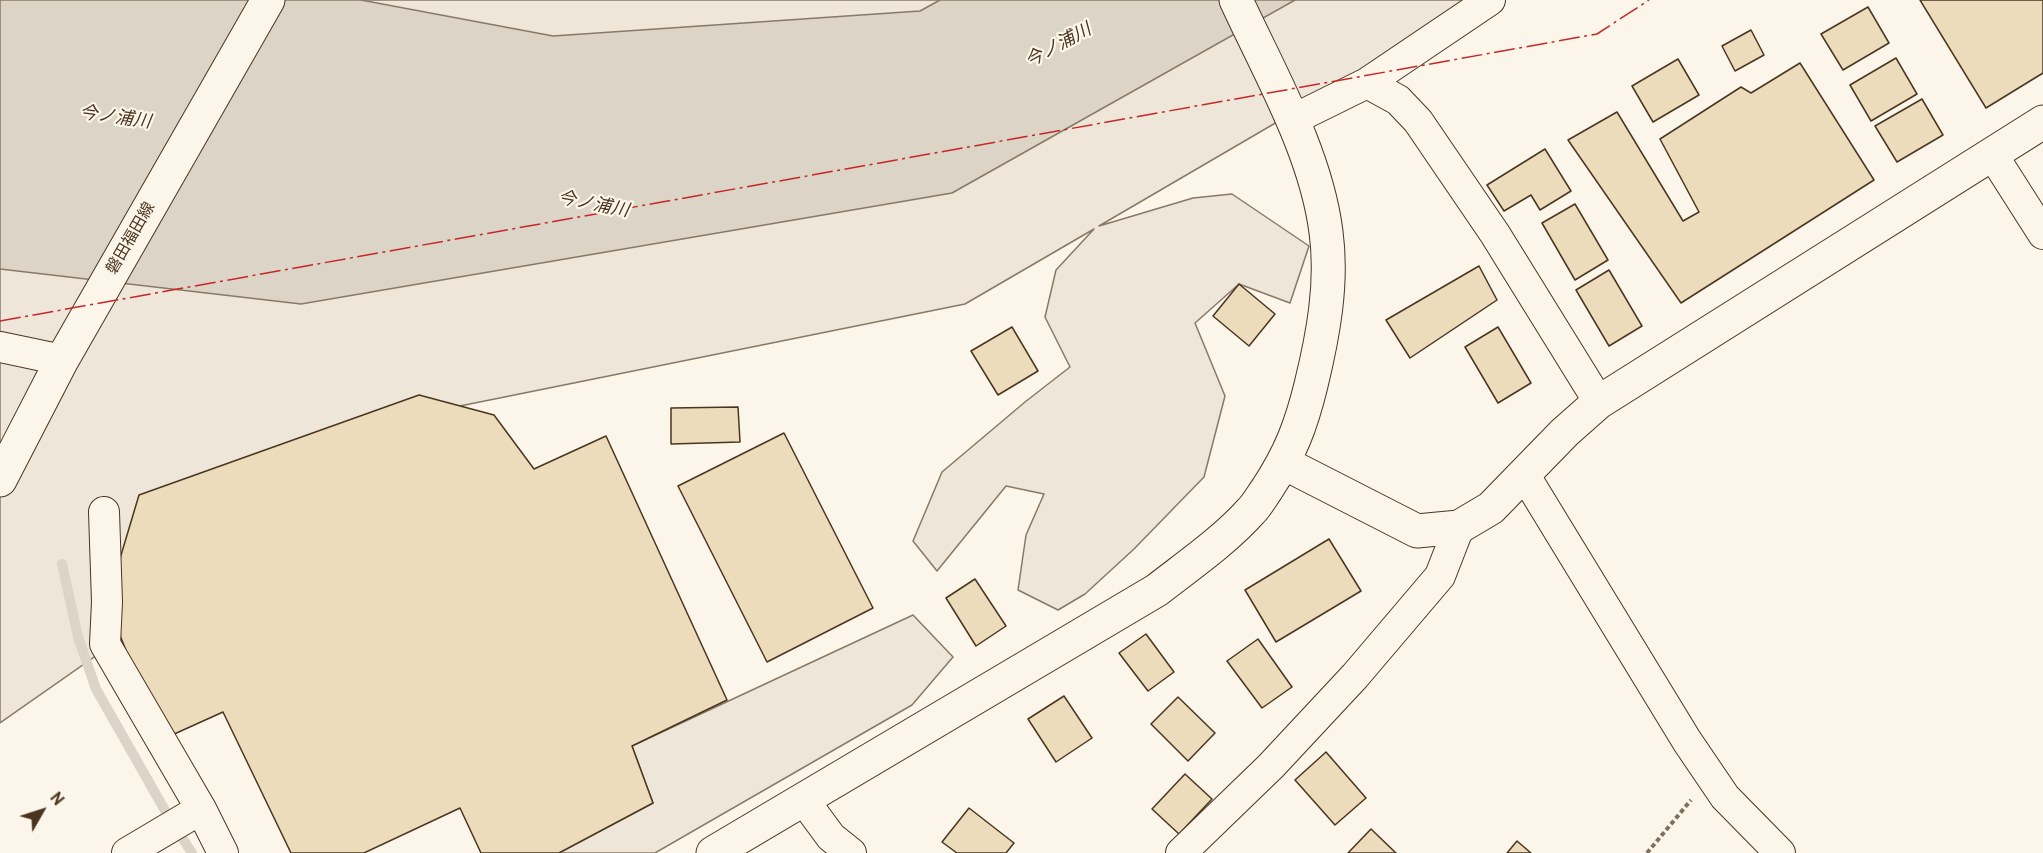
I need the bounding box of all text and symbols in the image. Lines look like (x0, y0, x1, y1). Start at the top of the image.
water label: 今ノ浦川 (1022, 20, 1096, 74)
water label: 今ノ浦川 (78, 103, 152, 135)
water label: 今ノ浦川 (556, 189, 630, 223)
street label: 磐田福田線 (104, 200, 160, 278)
north arrow (12, 781, 72, 841)
text: N (45, 789, 67, 810)

